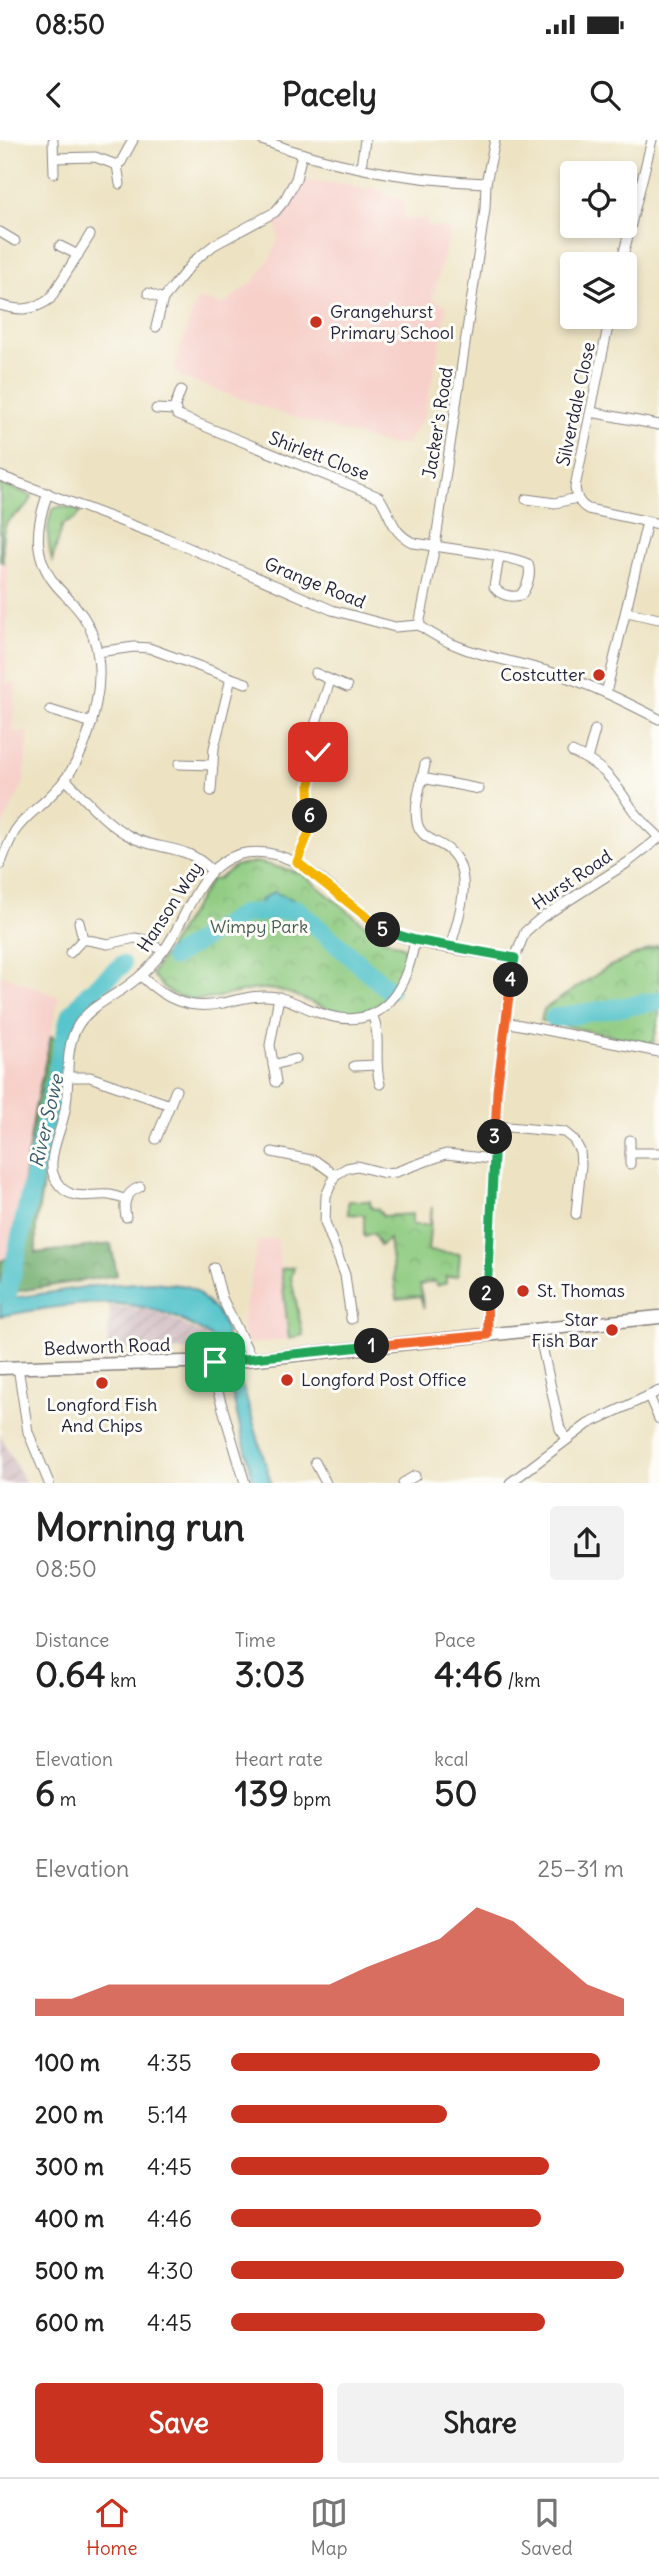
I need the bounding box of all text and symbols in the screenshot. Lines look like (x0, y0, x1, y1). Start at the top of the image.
text: 08:50 (35, 8, 105, 41)
text: Pacely (282, 74, 377, 115)
icon: back (35, 76, 73, 114)
icon: search (586, 76, 624, 114)
map controls (560, 161, 637, 329)
button: locate (560, 161, 637, 238)
button: layers (560, 252, 637, 329)
place label: Grangehurst Primary School (330, 300, 454, 344)
marker: Grangehurst Primary School (308, 314, 324, 330)
street label: Silverdale Close (551, 340, 600, 468)
street label: Jacker's Road (417, 365, 458, 480)
street label: Shirlett Close (266, 426, 373, 485)
street label: Grange Road (261, 552, 370, 613)
place label: Costcutter (500, 663, 586, 686)
marker: Costcutter (591, 667, 607, 683)
pin (288, 722, 348, 782)
icon: check (299, 733, 337, 771)
pin: 6 (292, 798, 328, 834)
text: 6 (304, 803, 315, 827)
street label: Hurst Road (527, 844, 616, 915)
street label: Hanson Way (132, 857, 207, 956)
pin: 5 (366, 912, 400, 948)
park label: Wimpy Park (210, 915, 308, 938)
text: 5 (377, 917, 388, 941)
pin: 4 (494, 962, 528, 998)
text: 4 (505, 967, 516, 991)
water label: River Sowe (24, 1071, 69, 1170)
pin: 3 (477, 1119, 512, 1154)
text: 3 (489, 1124, 500, 1148)
pin: 2 (470, 1276, 504, 1312)
place label: St. Thomas (537, 1279, 625, 1302)
text: 2 (481, 1281, 492, 1305)
marker: St. Thomas (515, 1283, 531, 1299)
place label: Star Fish Bar (532, 1308, 599, 1352)
marker: Star Fish Bar (604, 1322, 620, 1338)
pin: 1 (354, 1328, 390, 1364)
pin (185, 1332, 245, 1392)
street label: Bedworth Road (43, 1333, 171, 1360)
text: 1 (368, 1333, 375, 1357)
icon: arrive (196, 1343, 234, 1381)
place label: Longford Post Office (301, 1368, 466, 1391)
marker: Longford Post Office (279, 1372, 295, 1388)
marker: Longford Fish And Chips (94, 1375, 110, 1391)
place label: Longford Fish And Chips (47, 1393, 157, 1437)
text: Morning run (35, 1504, 245, 1551)
button: share (550, 1506, 624, 1580)
text: 08:50 (35, 1554, 97, 1583)
text: Distance (35, 1628, 109, 1652)
text: Time (235, 1628, 276, 1652)
text: Pace (434, 1628, 476, 1652)
text: 0.64 (35, 1652, 106, 1696)
text: 3:03 (235, 1652, 305, 1696)
text: 4:46 (434, 1652, 503, 1696)
text: km (106, 1668, 137, 1692)
text: /km (503, 1668, 541, 1692)
text: Elevation (35, 1747, 113, 1771)
text: Heart rate (235, 1747, 323, 1771)
text: kcal (434, 1747, 469, 1771)
text: 6 (35, 1771, 55, 1815)
text: 139 (235, 1771, 289, 1815)
text: 50 (434, 1771, 477, 1815)
text: m (55, 1787, 76, 1811)
text: bpm (289, 1787, 331, 1811)
text: Elevation (35, 1854, 129, 1883)
text: 25–31 m (538, 1854, 624, 1883)
text: 100 m (35, 2048, 100, 2077)
text: 4:35 (147, 2048, 192, 2077)
text: 200 m (35, 2100, 104, 2129)
text: 5:14 (147, 2100, 188, 2129)
text: 300 m (35, 2152, 104, 2181)
text: 4:45 (147, 2152, 192, 2181)
text: 400 m (35, 2204, 104, 2233)
text: 4:46 (147, 2204, 192, 2233)
text: 500 m (35, 2256, 104, 2285)
text: 4:30 (147, 2256, 194, 2285)
text: 600 m (35, 2308, 104, 2337)
text: 4:45 (147, 2308, 192, 2337)
button: Save (35, 2383, 323, 2463)
button: Share (337, 2383, 624, 2463)
tab: Home (86, 2494, 138, 2560)
tab: Map (310, 2494, 348, 2560)
tab: Saved (521, 2494, 573, 2560)

